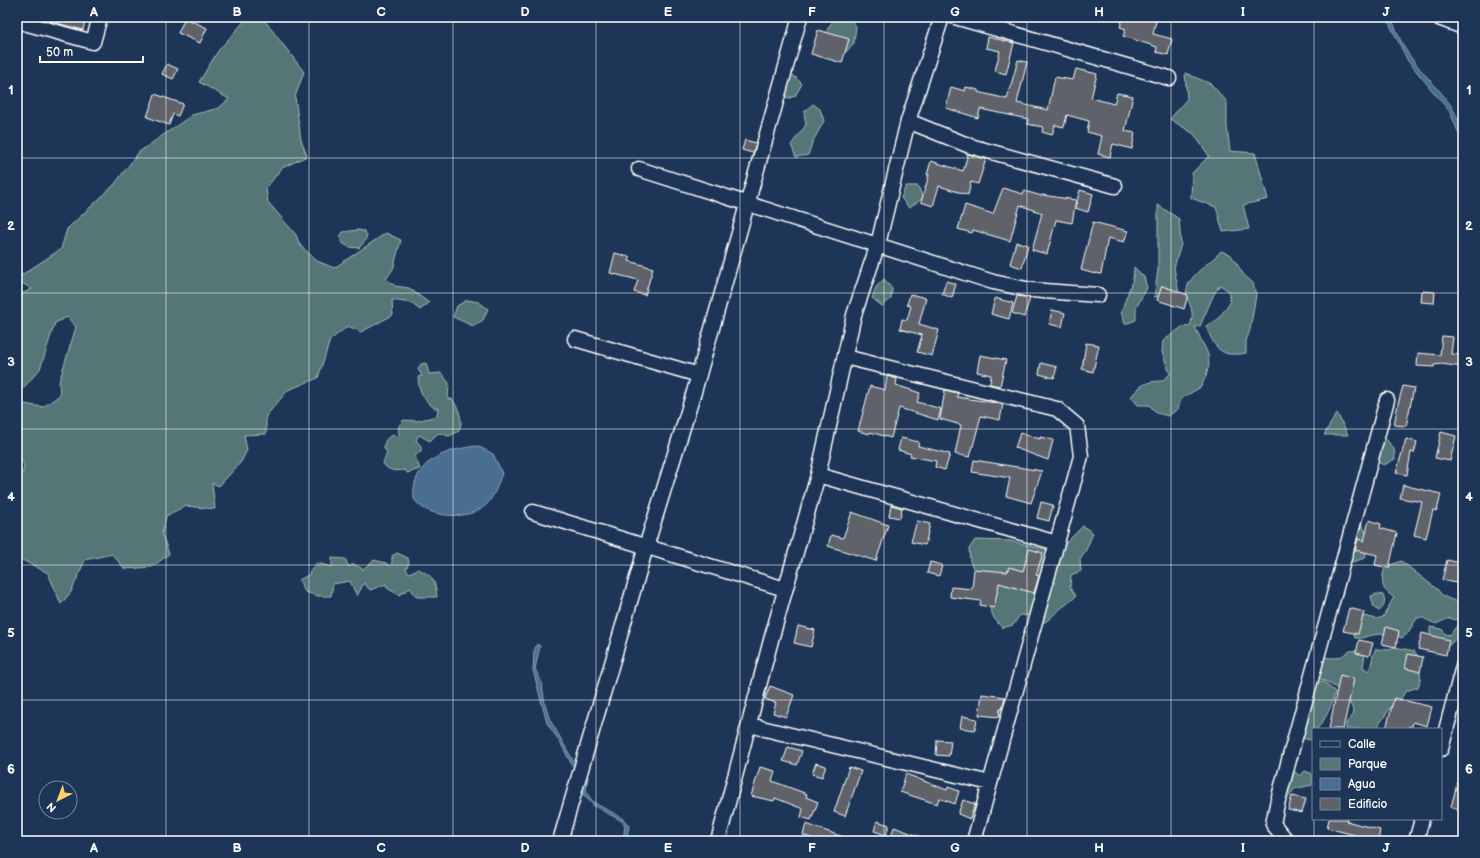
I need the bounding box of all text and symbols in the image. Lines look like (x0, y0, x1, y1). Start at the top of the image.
text: A (89, 4, 98, 20)
text: B (232, 4, 242, 20)
text: C (376, 4, 386, 20)
text: D (520, 4, 530, 20)
text: E (664, 4, 673, 20)
text: F (808, 4, 816, 20)
text: G (950, 4, 960, 20)
text: H (1094, 4, 1104, 20)
text: I (1241, 4, 1245, 20)
text: J (1382, 4, 1390, 20)
scale bar (40, 38, 143, 64)
text: 50 m (46, 45, 73, 60)
text: 1 (8, 82, 14, 98)
text: 1 (1466, 82, 1472, 98)
text: 2 (7, 218, 15, 234)
text: 2 (1465, 218, 1473, 234)
text: 3 (7, 354, 15, 370)
text: 3 (1465, 354, 1473, 370)
text: 4 (7, 489, 15, 505)
text: 4 (1465, 489, 1473, 505)
text: 5 (7, 625, 15, 641)
text: 5 (1465, 625, 1473, 641)
legend (1312, 728, 1442, 820)
text: Calle (1348, 737, 1376, 752)
text: Parque (1348, 757, 1387, 772)
text: 6 (7, 761, 15, 777)
text: 6 (1465, 761, 1473, 777)
text: Agua (1348, 777, 1376, 792)
north arrow (38, 780, 78, 820)
text: Edificio (1348, 797, 1388, 812)
text: N (44, 799, 59, 815)
text: A (89, 840, 98, 856)
text: B (232, 840, 242, 856)
text: C (376, 840, 386, 856)
text: D (520, 840, 530, 856)
text: E (664, 840, 673, 856)
text: F (808, 840, 816, 856)
text: G (950, 840, 960, 856)
text: H (1094, 840, 1104, 856)
text: I (1241, 840, 1245, 856)
text: J (1382, 840, 1390, 856)

